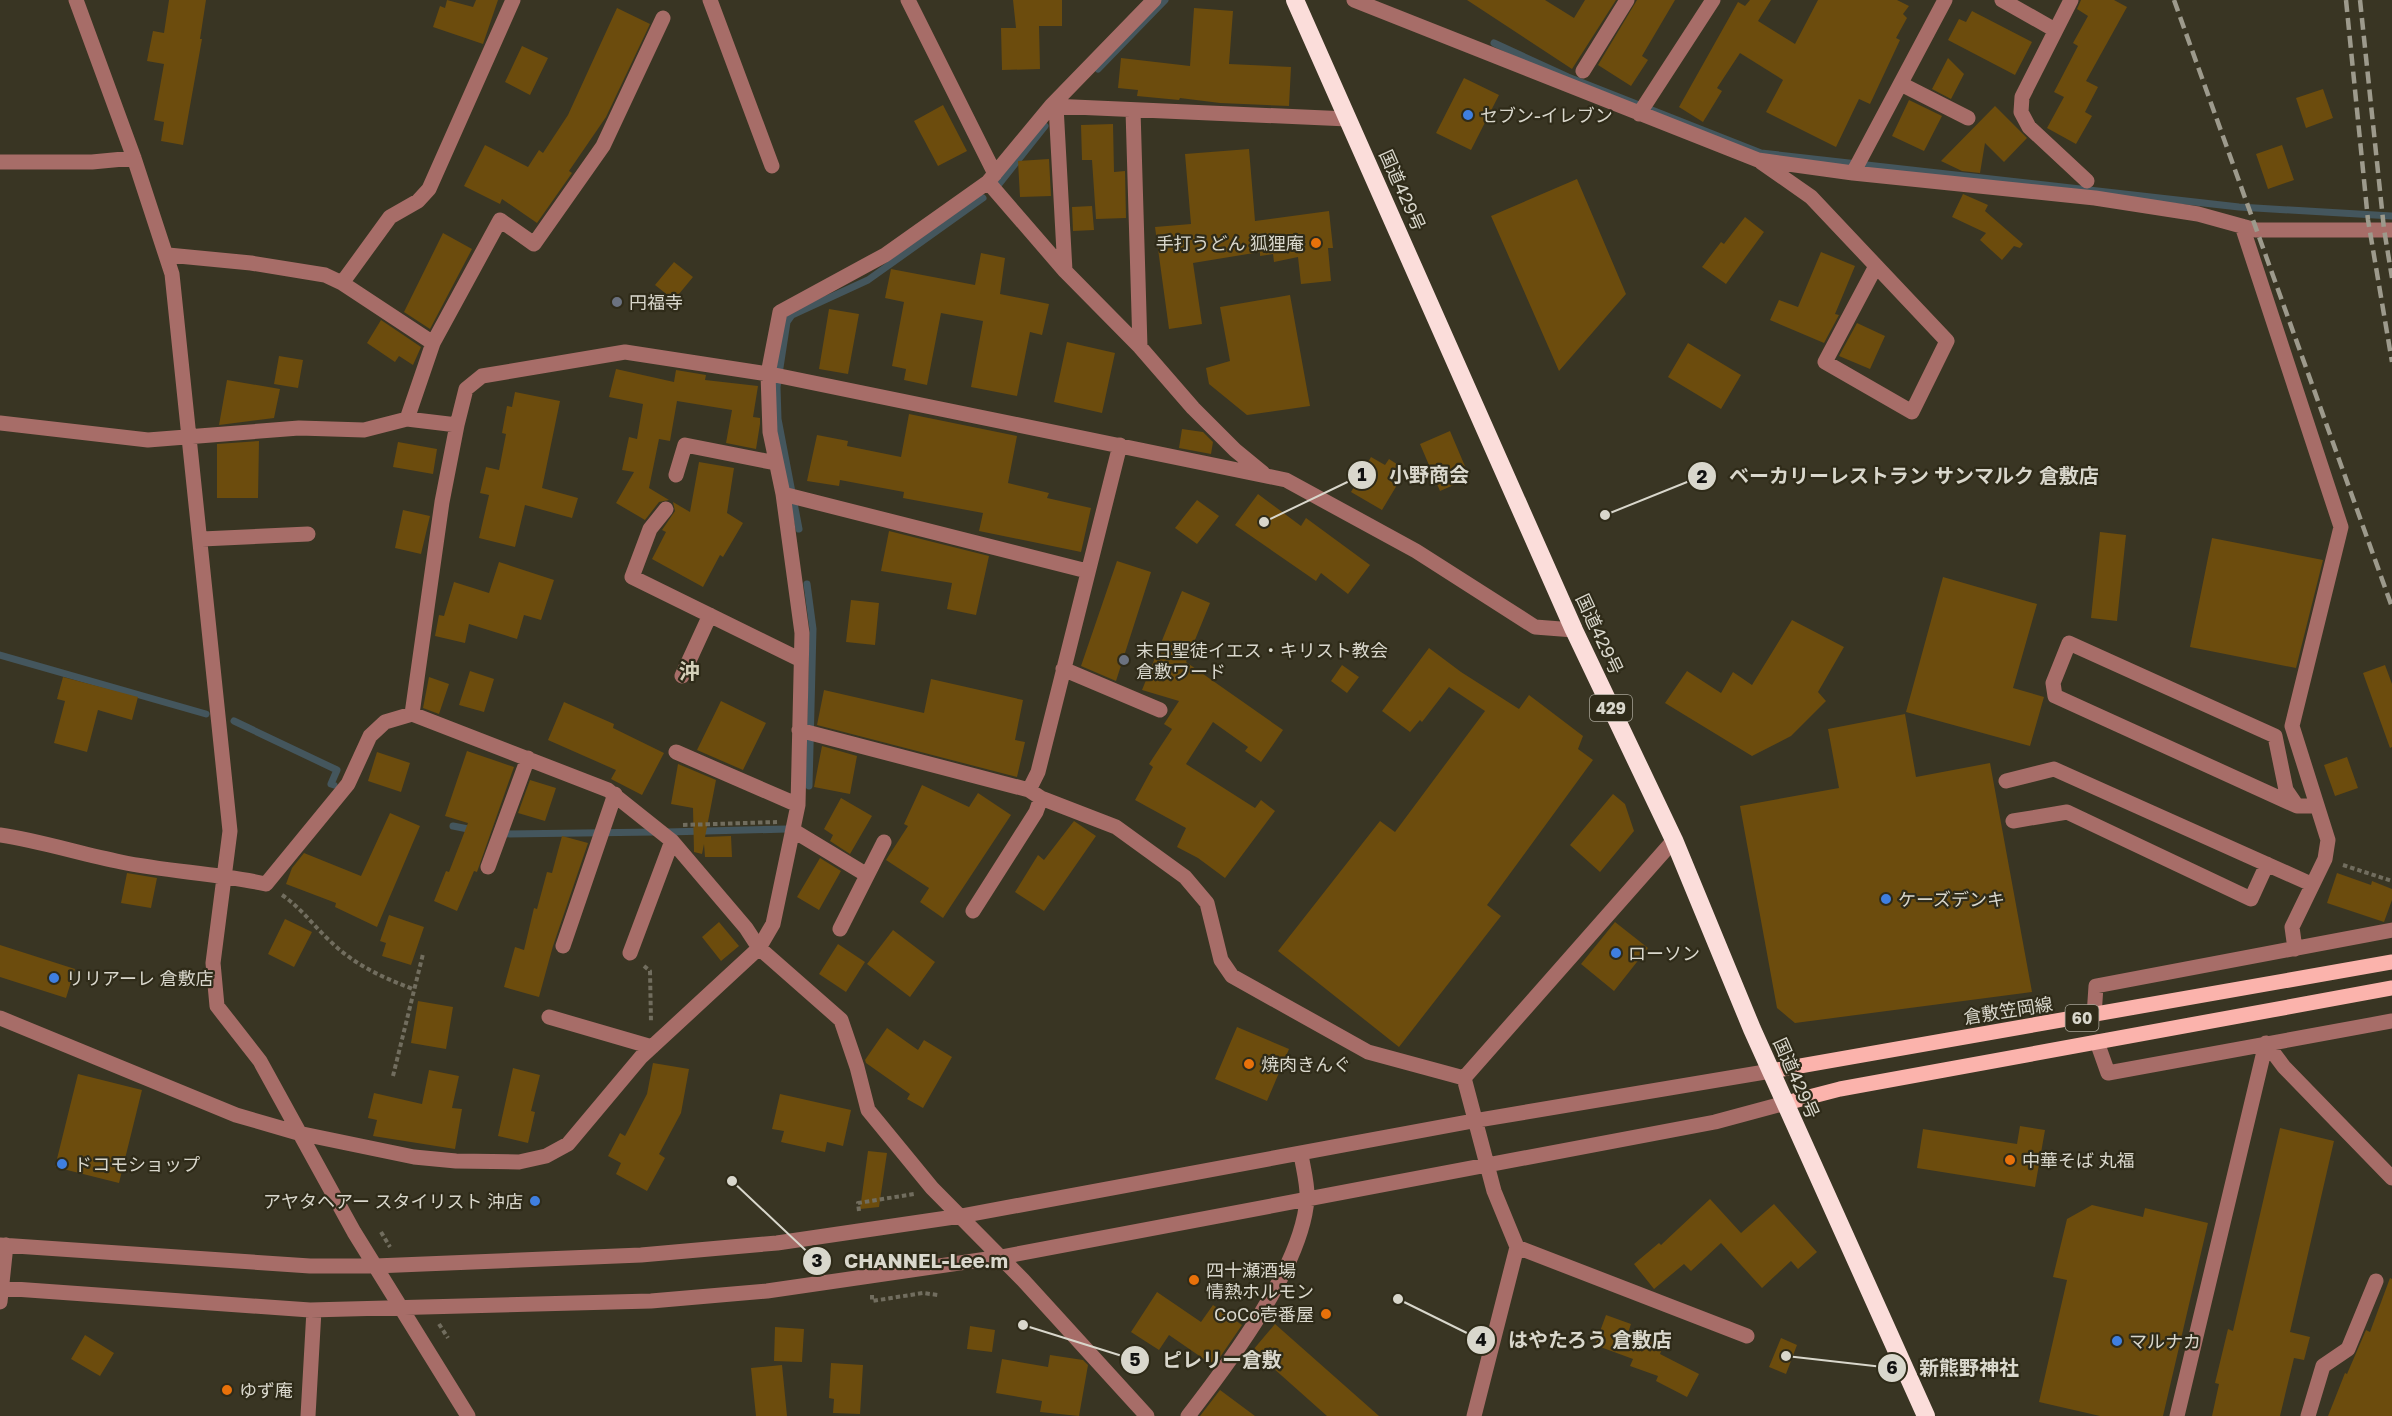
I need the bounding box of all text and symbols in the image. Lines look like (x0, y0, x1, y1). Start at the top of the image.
place label: セブン-イレブン (1480, 104, 1613, 126)
marker: セブン-イレブン (1461, 108, 1475, 122)
street label: 国道429号 (1375, 146, 1431, 234)
place label: 手打うどん 狐狸庵 (1156, 232, 1304, 254)
marker: 手打うどん 狐狸庵 (1309, 236, 1323, 250)
place label: 円福寺 (629, 291, 683, 313)
marker: 円福寺 (610, 295, 624, 309)
callout: 小野商会 (1347, 456, 1481, 494)
callout: ベーカリーレストラン サンマルク 倉敷店 (1687, 457, 2111, 495)
text: 小野商会 (1389, 462, 1469, 486)
text: 1 (1357, 463, 1367, 485)
text: ベーカリーレストラン サンマルク 倉敷店 (1729, 463, 2099, 487)
text: 2 (1697, 465, 1708, 487)
street label: 国道429号 (1572, 590, 1628, 678)
place label: 末日聖徒イエス・キリスト教会 倉敷ワード (1136, 639, 1388, 682)
marker: 末日聖徒イエス・キリスト教会 倉敷ワード (1117, 653, 1131, 667)
district label: 沖 (679, 658, 700, 684)
road number: 429 (1590, 695, 1632, 721)
place label: ケーズデンキ (1898, 888, 2005, 910)
marker: ケーズデンキ (1879, 892, 1893, 906)
place label: ローソン (1628, 942, 1700, 964)
marker: ローソン (1609, 946, 1623, 960)
place label: リリアーレ 倉敷店 (66, 967, 213, 989)
marker: リリアーレ 倉敷店 (47, 971, 61, 985)
street label: 倉敷笠岡線 (1962, 992, 2054, 1028)
road number: 60 (2066, 1005, 2098, 1031)
street label: 国道429号 (1769, 1034, 1825, 1122)
place label: 焼肉きんぐ (1261, 1053, 1351, 1075)
marker: 焼肉きんぐ (1242, 1057, 1256, 1071)
place label: 中華そば 丸福 (2022, 1149, 2135, 1171)
place label: ドコモショップ (74, 1153, 200, 1175)
marker: 中華そば 丸福 (2003, 1153, 2017, 1167)
marker: ドコモショップ (55, 1157, 69, 1171)
place label: アヤタヘアー スタイリスト 沖店 (263, 1190, 523, 1212)
marker: アヤタヘアー スタイリスト 沖店 (528, 1194, 542, 1208)
callout: CHANNEL-Lee.m (802, 1242, 1021, 1280)
text: CHANNEL-Lee.m (844, 1248, 1008, 1272)
text: 3 (812, 1249, 823, 1271)
place label: 四十瀬酒場 情熱ホルモン (1206, 1259, 1314, 1302)
marker: 四十瀬酒場 情熱ホルモン (1187, 1273, 1201, 1287)
place label: CoCo壱番屋 (1214, 1303, 1314, 1325)
marker: CoCo壱番屋 (1319, 1307, 1333, 1321)
callout: はやたろう 倉敷店 (1466, 1321, 1685, 1359)
text: はやたろう 倉敷店 (1508, 1327, 1672, 1351)
text: 4 (1475, 1328, 1487, 1350)
place label: マルナカ (2129, 1330, 2201, 1352)
marker: マルナカ (2110, 1334, 2124, 1348)
callout: ピレリー倉敷 (1120, 1341, 1294, 1379)
text: ピレリー倉敷 (1162, 1347, 1282, 1371)
text: 5 (1130, 1348, 1141, 1370)
callout: 新熊野神社 (1877, 1349, 2031, 1387)
text: 新熊野神社 (1919, 1355, 2019, 1379)
text: 6 (1886, 1356, 1898, 1378)
place label: ゆず庵 (239, 1379, 293, 1401)
marker: ゆず庵 (220, 1383, 234, 1397)

